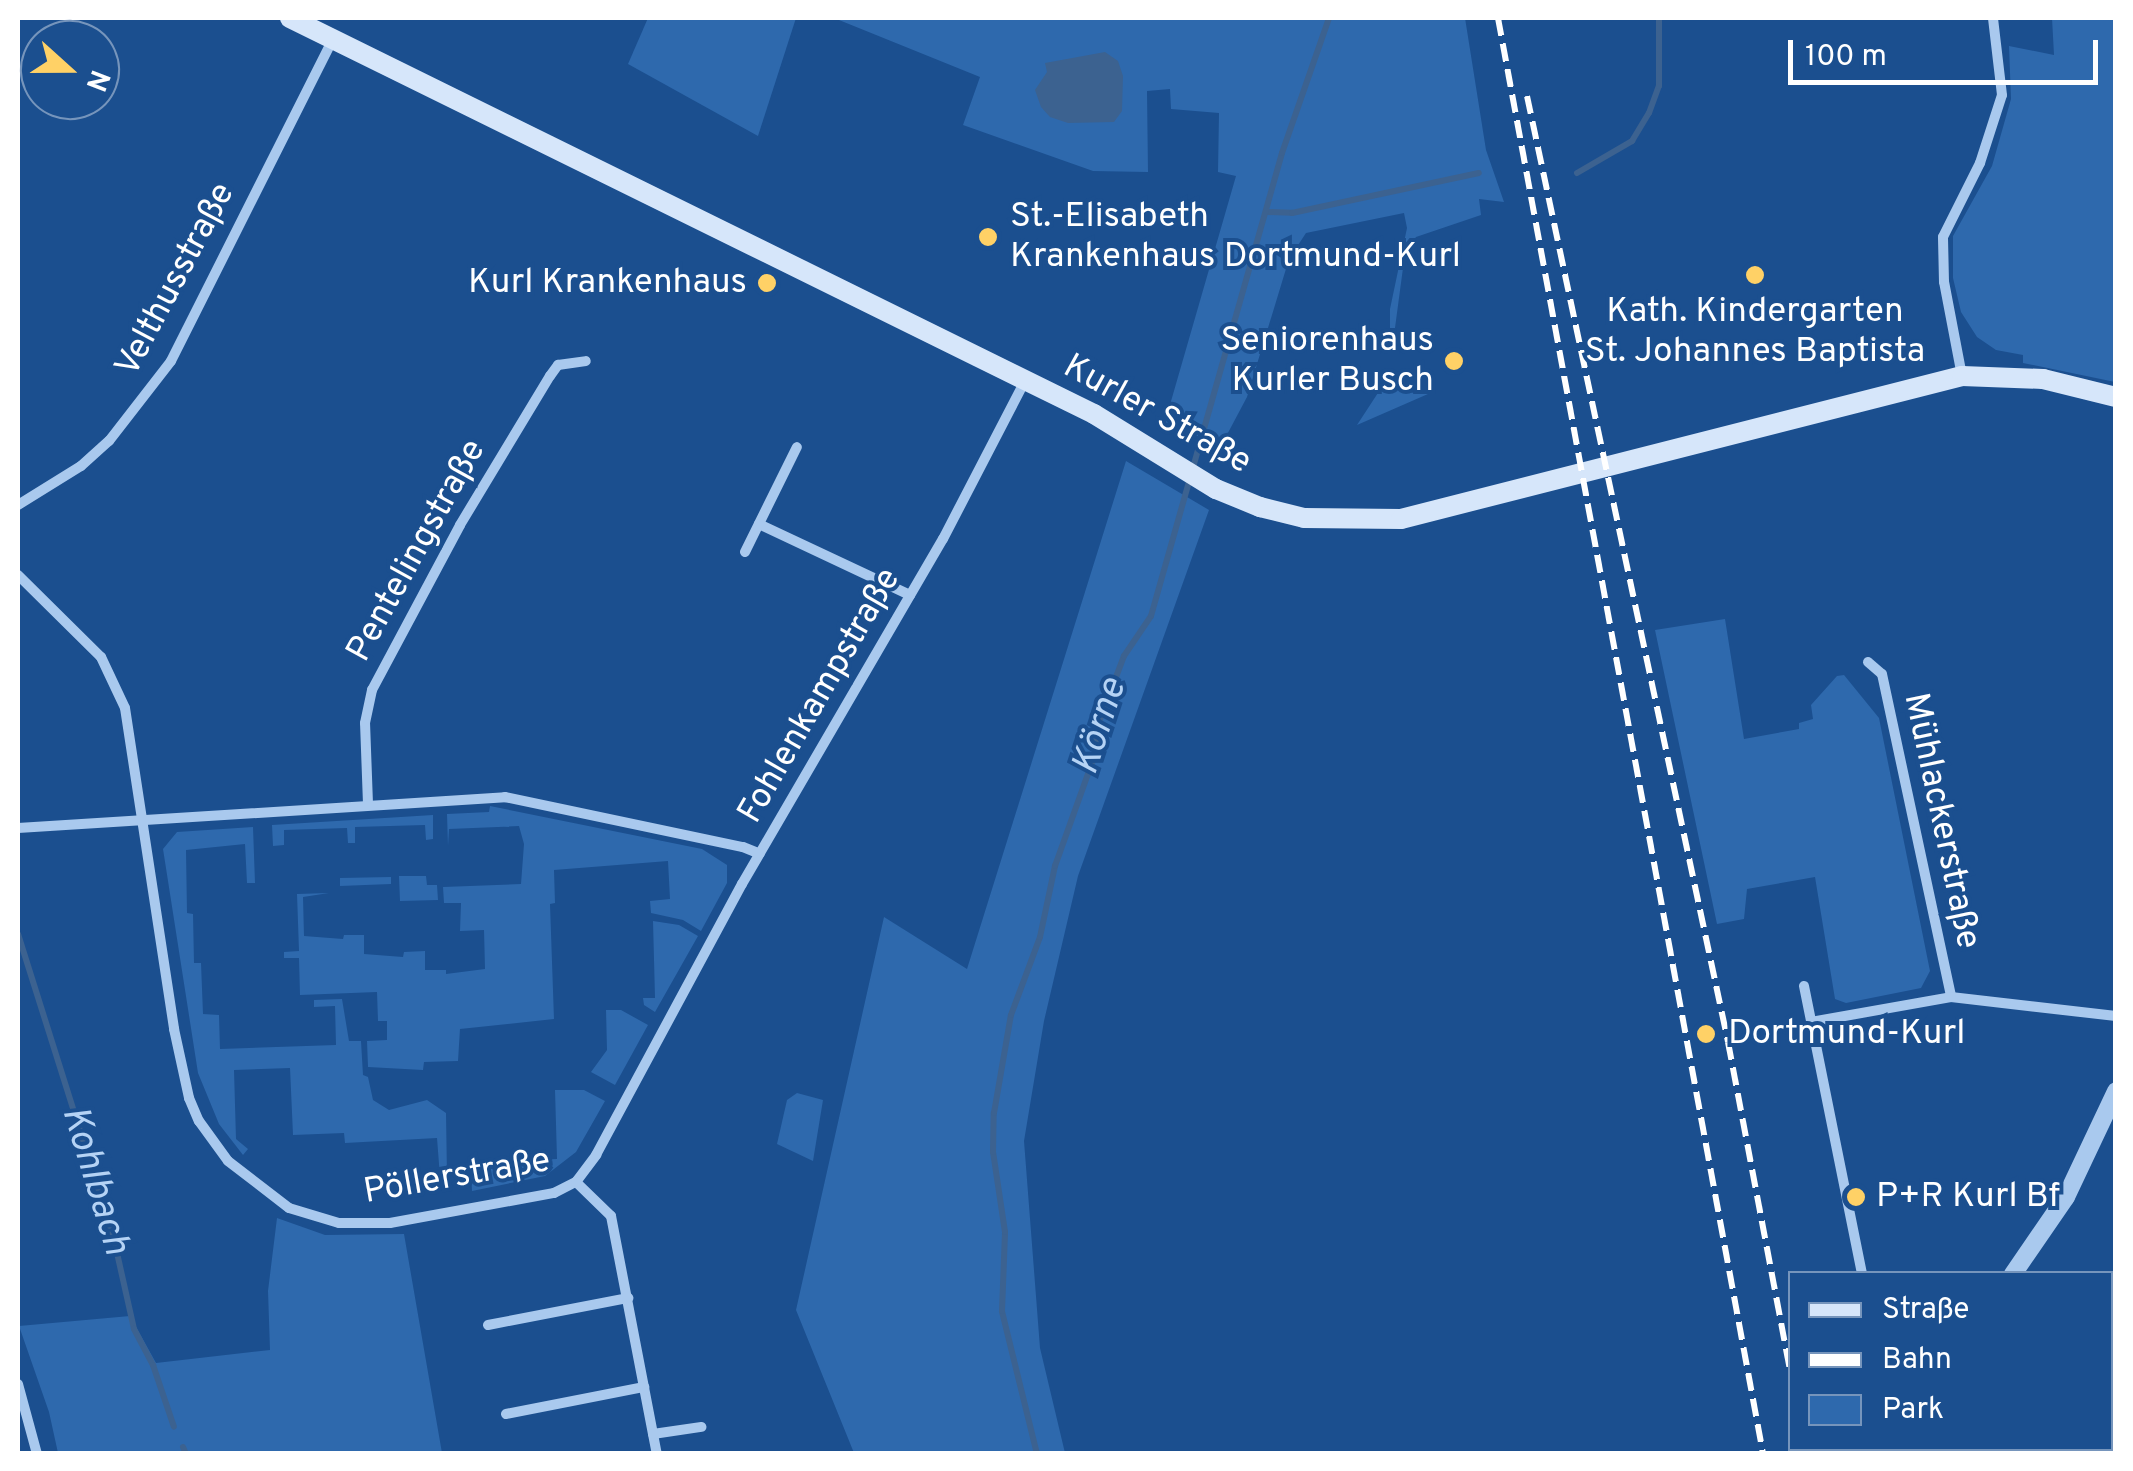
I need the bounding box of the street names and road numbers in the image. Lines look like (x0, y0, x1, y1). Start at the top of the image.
street label: Velthusstraße (107, 176, 245, 384)
street label: Kurler Straße (1056, 346, 1258, 484)
street label: Pentelingstraße (339, 433, 495, 669)
street label: Fohlenkampstraße (730, 561, 910, 831)
street label: Mühlackerstraße (1893, 689, 1989, 953)
street label: Pöllerstraße (360, 1140, 554, 1214)

